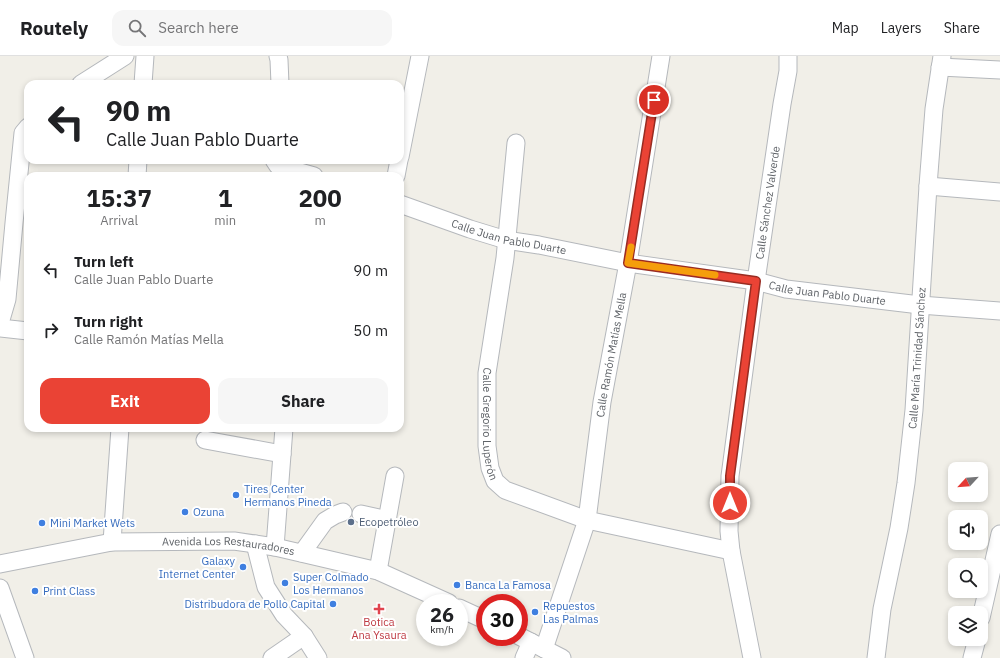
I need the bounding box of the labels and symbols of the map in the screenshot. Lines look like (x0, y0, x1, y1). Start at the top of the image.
pin (637, 83, 671, 117)
street label: Calle Sánchez Valverde (752, 145, 783, 260)
street label: Calle Juan Pablo Duarte (449, 216, 567, 257)
street label: Calle Juan Pablo Duarte (767, 278, 887, 308)
street label: Calle María Trinidad Sánchez (905, 287, 929, 430)
street label: Calle Ramón Matías Mella (593, 291, 629, 418)
street label: Calle Gregorio Luperón (480, 367, 501, 482)
north arrow (948, 462, 988, 502)
place label: Tires Center Hermanos Pineda (244, 482, 332, 509)
position arrow (709, 482, 751, 524)
marker: Tires Center Hermanos Pineda (231, 490, 241, 500)
place label: Ozuna (193, 505, 224, 519)
marker: Ozuna (180, 507, 190, 517)
place label: Ecopetróleo (359, 515, 419, 529)
place label: Mini Market Wets (50, 516, 135, 530)
marker: Ecopetróleo (346, 517, 356, 527)
marker: Mini Market Wets (37, 518, 47, 528)
street label: Avenida Los Restauradores (162, 534, 296, 558)
place label: Galaxy Internet Center (159, 554, 236, 581)
marker: Galaxy Internet Center (238, 562, 248, 572)
place label: Super Colmado Los Hermanos (293, 570, 369, 597)
marker: Super Colmado Los Hermanos (280, 578, 290, 588)
place label: Banca La Famosa (465, 578, 551, 592)
marker: Banca La Famosa (452, 580, 462, 590)
place label: Print Class (43, 584, 95, 598)
marker: Print Class (30, 586, 40, 596)
speed limit sign: 30 (476, 594, 528, 646)
place label: Distribudora de Pollo Capital (184, 597, 325, 611)
marker: Distribudora de Pollo Capital (328, 599, 338, 609)
place label: Repuestos Las Palmas (543, 599, 599, 626)
marker: Botica Ana Ysaura (374, 604, 384, 614)
marker: Repuestos Las Palmas (530, 607, 540, 617)
place label: Botica Ana Ysaura (351, 615, 407, 642)

